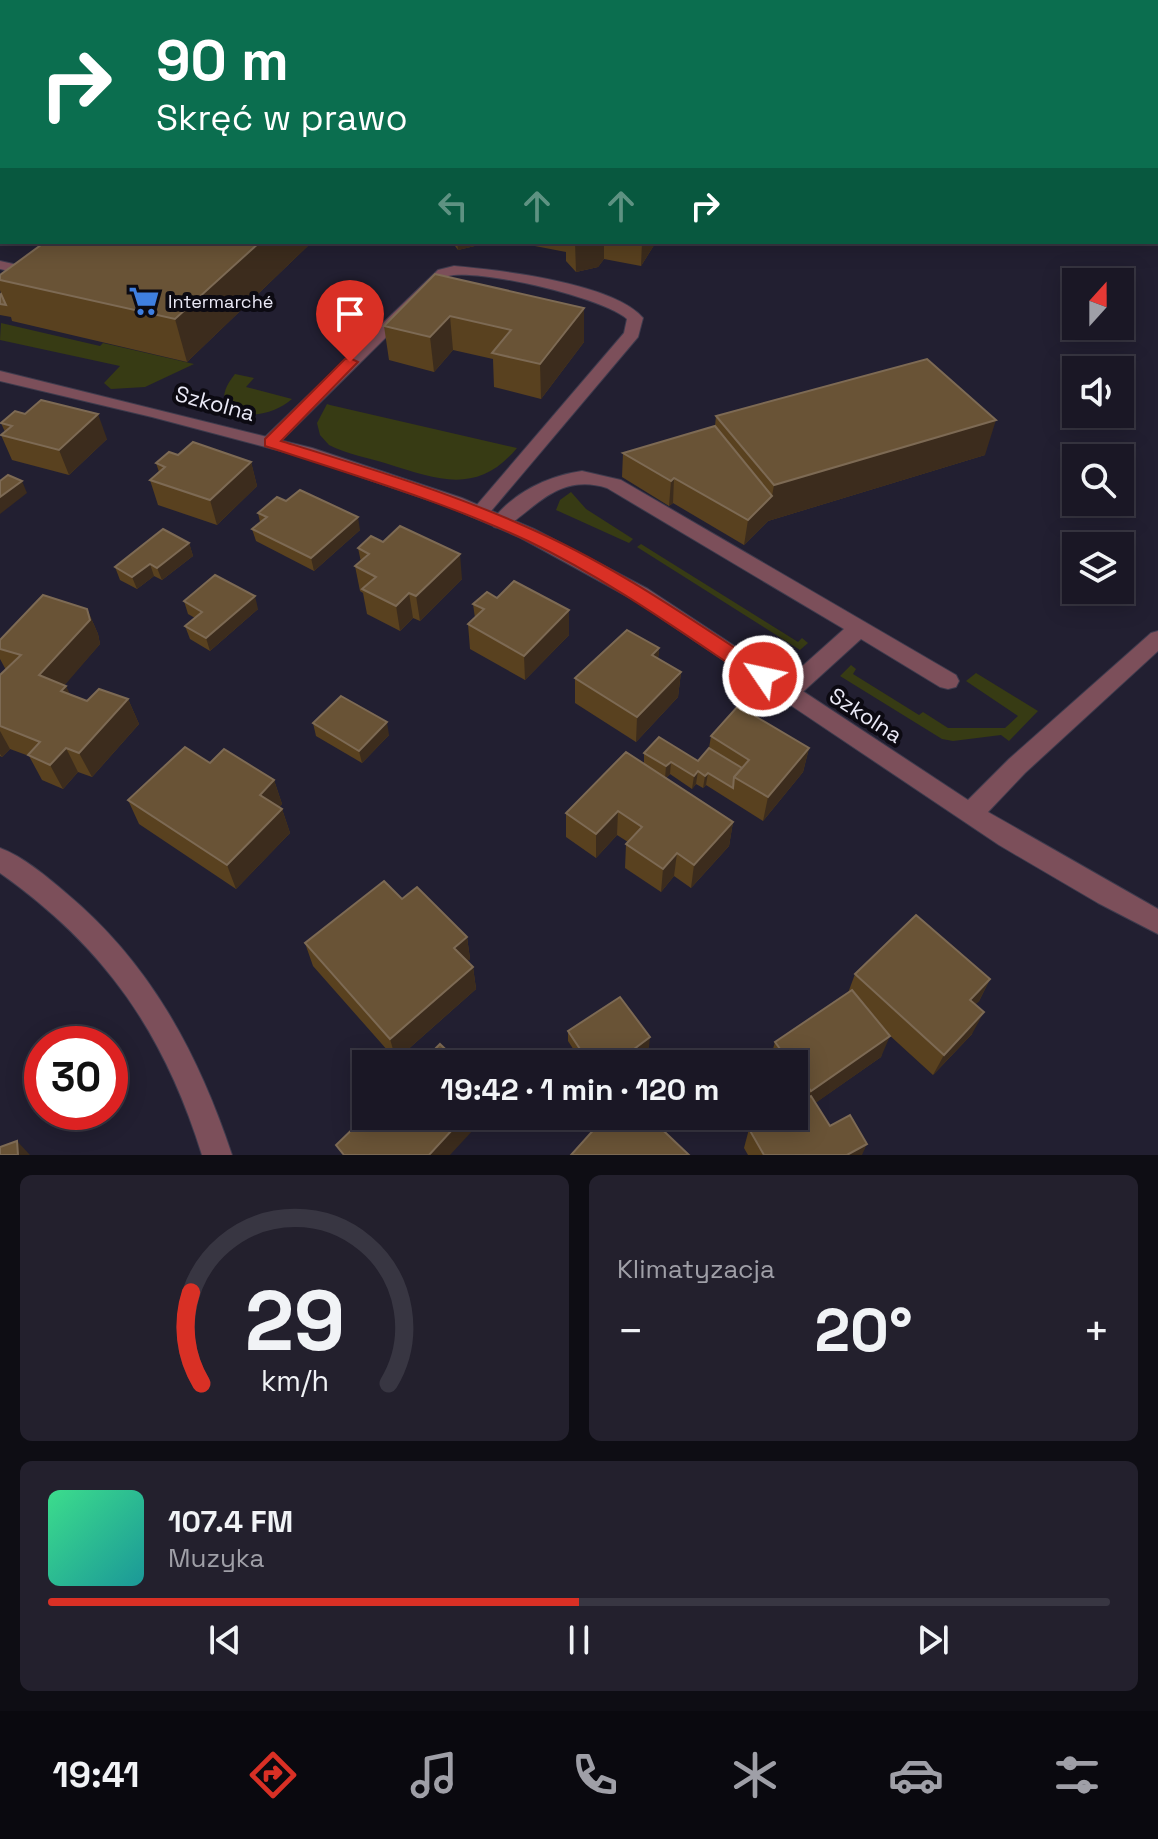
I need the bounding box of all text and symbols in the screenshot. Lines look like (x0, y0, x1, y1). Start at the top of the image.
text: 90 m (156, 25, 289, 96)
icon: right (24, 32, 128, 136)
text: Skręć w prawo (156, 95, 408, 141)
icon: left (431, 184, 475, 228)
icon: ahead (515, 184, 559, 228)
icon: ahead (599, 184, 643, 228)
icon: right (683, 184, 727, 228)
north arrow (1062, 268, 1134, 340)
map controls (1062, 268, 1134, 604)
pin (316, 280, 384, 362)
supermarket icon: Intermarché (127, 284, 161, 318)
place label: Intermarché (168, 290, 273, 313)
icon: arrive (328, 292, 372, 336)
button: sound (1062, 356, 1134, 428)
street label: Szkolna (172, 379, 258, 427)
button: search (1062, 444, 1134, 516)
button: layers (1062, 532, 1134, 604)
position arrow (721, 634, 805, 718)
street label: Szkolna (824, 681, 908, 749)
speed limit sign: 30 (24, 1026, 128, 1130)
text: 19:42 · 1 min · 120 m (441, 1070, 719, 1109)
text: Klimatyzacja (617, 1252, 775, 1286)
text: 29 (244, 1268, 345, 1374)
text: 20° (814, 1292, 913, 1369)
text: − (617, 1303, 644, 1359)
text: + (1083, 1303, 1110, 1359)
text: km/h (260, 1363, 329, 1399)
text: 107.4 FM (168, 1502, 293, 1541)
text: Muzyka (168, 1541, 265, 1575)
icon: previous (203, 1618, 247, 1662)
icon: pause (557, 1618, 601, 1662)
icon: next (911, 1618, 955, 1662)
icon: directions (245, 1747, 301, 1803)
icon: music (406, 1747, 462, 1803)
icon: phone (567, 1747, 623, 1803)
icon: climate (727, 1747, 783, 1803)
icon: car (888, 1747, 944, 1803)
icon: filters (1049, 1747, 1105, 1803)
text: 19:41 (52, 1752, 140, 1798)

